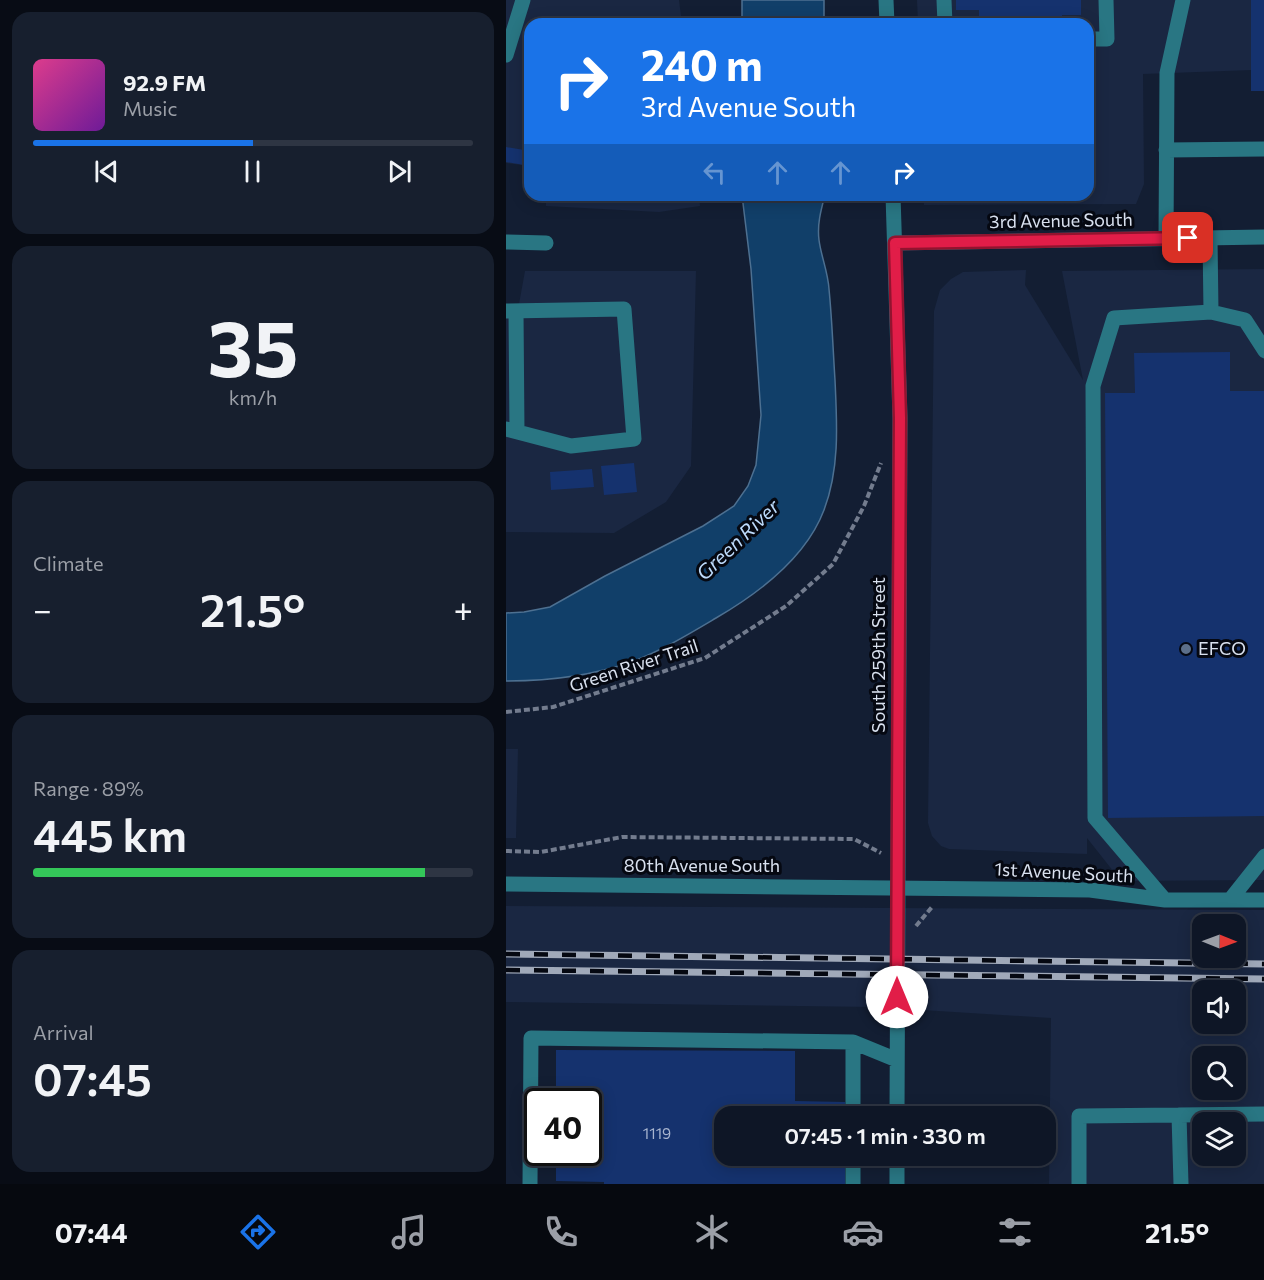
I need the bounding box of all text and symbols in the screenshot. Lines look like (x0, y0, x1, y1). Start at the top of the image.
text: 240 m (641, 38, 763, 90)
icon: right (542, 42, 620, 120)
text: 92.9 FM (123, 69, 206, 96)
text: 3rd Avenue South (641, 90, 856, 123)
text: Music (123, 96, 177, 120)
icon: previous (90, 155, 123, 188)
icon: pause (236, 155, 269, 188)
icon: next (383, 155, 416, 188)
icon: left (698, 156, 731, 189)
icon: ahead (761, 156, 794, 189)
icon: ahead (824, 156, 857, 189)
icon: right (887, 156, 920, 189)
street label: 3rd Avenue South (989, 208, 1133, 232)
pin (1162, 212, 1213, 263)
icon: arrive (1171, 221, 1204, 254)
text: 35 (208, 298, 298, 393)
text: km/h (229, 385, 277, 409)
water label: Green River (691, 493, 784, 585)
text: Climate (33, 551, 103, 575)
street label: South 259th Street (867, 577, 889, 733)
text: 21.5° (200, 581, 305, 636)
text: − (33, 588, 52, 629)
text: + (454, 588, 473, 629)
street label: Green River Trail (566, 634, 701, 696)
place label: EFCO (1198, 637, 1246, 659)
marker: EFCO (1179, 642, 1193, 656)
text: Range · 89% (33, 776, 144, 800)
text: 445 km (33, 806, 187, 861)
street label: 80th Avenue South (624, 854, 780, 876)
street label: 1st Avenue South (994, 857, 1134, 887)
north arrow (1192, 914, 1246, 968)
map controls (1192, 914, 1246, 1166)
position arrow (865, 965, 929, 1029)
button: sound (1192, 980, 1246, 1034)
text: Arrival (33, 1020, 94, 1044)
button: search (1192, 1046, 1246, 1100)
text: 07:45 (33, 1050, 152, 1105)
speed limit sign: 40 (524, 1088, 602, 1166)
button: layers (1192, 1112, 1246, 1166)
text: 07:45 · 1 min · 330 m (784, 1122, 986, 1149)
house number: 1119 (643, 1124, 671, 1142)
icon: directions (237, 1211, 279, 1253)
icon: music (388, 1211, 430, 1253)
icon: phone (540, 1211, 582, 1253)
icon: climate (691, 1211, 733, 1253)
icon: car (842, 1211, 884, 1253)
icon: filters (994, 1211, 1036, 1253)
text: 07:44 (55, 1216, 127, 1249)
text: 21.5° (1145, 1216, 1209, 1249)

